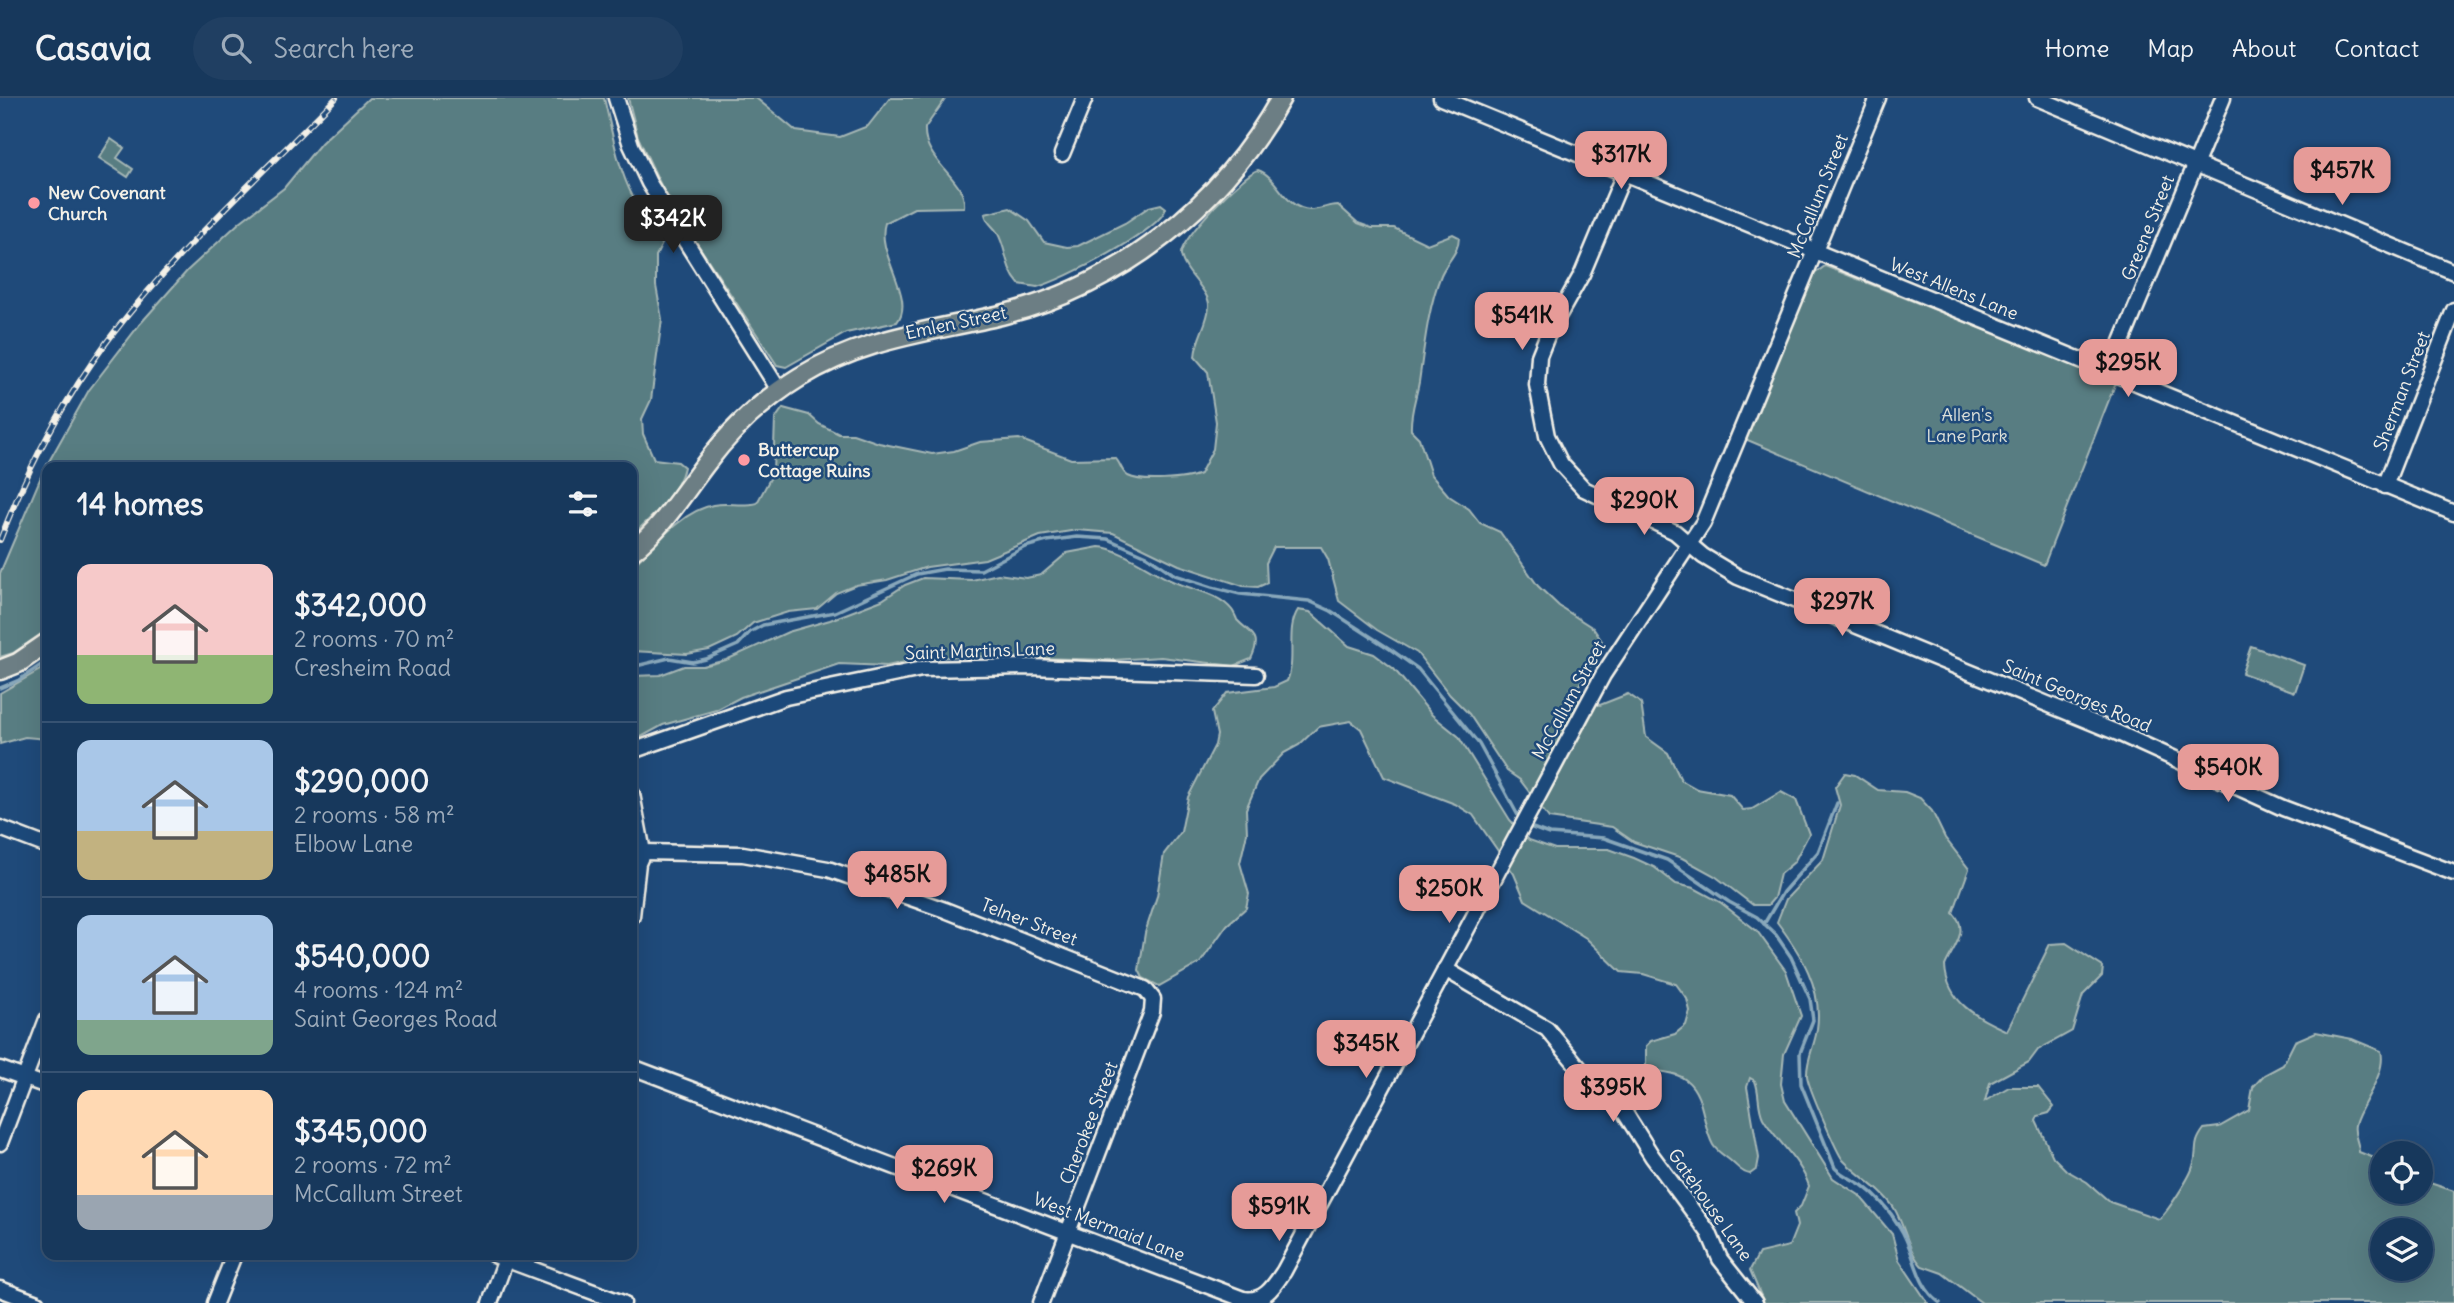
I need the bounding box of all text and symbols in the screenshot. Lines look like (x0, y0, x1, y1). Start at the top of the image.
search box (193, 17, 683, 80)
text: Casavia (35, 27, 151, 69)
icon: search (217, 29, 255, 67)
text: Search here (273, 32, 414, 65)
text: Home (2045, 33, 2109, 63)
text: Map (2147, 33, 2194, 63)
text: About (2232, 33, 2296, 63)
text: Contact (2334, 33, 2419, 63)
street label: McCallum Street (1782, 130, 1853, 261)
pin: $317K (1572, 132, 1670, 191)
text: $317K (1591, 139, 1651, 168)
pin: $457K (2293, 148, 2391, 207)
text: $457K (2310, 155, 2374, 184)
street label: Greene Street (2116, 172, 2179, 284)
place label: New Covenant Church (48, 181, 167, 225)
marker: New Covenant Church (26, 195, 42, 211)
pin: $342K (624, 195, 722, 255)
text: $342K (640, 203, 706, 232)
street label: West Allens Lane (1887, 252, 2022, 325)
pin: $541K (1473, 292, 1571, 352)
text: $541K (1491, 300, 1553, 329)
street label: Emlen Street (903, 301, 1009, 344)
street label: Sherman Street (2368, 328, 2435, 454)
pin: $295K (2079, 340, 2177, 399)
text: $295K (2095, 347, 2161, 376)
park label: Allen's Lane Park (1926, 403, 2008, 447)
place label: Buttercup Cottage Ruins (758, 438, 871, 482)
marker: Buttercup Cottage Ruins (736, 452, 752, 468)
pin: $290K (1595, 478, 1693, 537)
text: 14 homes (77, 485, 204, 523)
icon: filters (564, 485, 602, 523)
text: $290K (1610, 485, 1678, 514)
pin: $297K (1793, 578, 1891, 638)
text: $342,000 (294, 586, 427, 624)
text: $297K (1810, 586, 1874, 615)
icon: home (133, 592, 217, 676)
text: 2 rooms · 70 m² (294, 624, 454, 653)
street label: Saint Martins Lane (905, 636, 1055, 665)
street label: McCallum Street (1526, 636, 1611, 763)
text: Cresheim Road (294, 653, 451, 682)
street label: Saint Georges Road (1999, 654, 2155, 737)
pin: $540K (2179, 744, 2277, 804)
text: $540K (2194, 752, 2262, 781)
text: $290,000 (294, 762, 430, 800)
icon: home (133, 768, 217, 852)
text: 2 rooms · 58 m² (294, 800, 455, 829)
text: Elbow Lane (294, 829, 413, 858)
pin: $485K (848, 852, 946, 911)
text: $485K (864, 859, 930, 888)
pin: $250K (1400, 866, 1498, 925)
text: $250K (1415, 873, 1483, 902)
street label: Telner Street (978, 893, 1081, 950)
text: $540,000 (294, 937, 430, 975)
icon: home (133, 943, 217, 1027)
text: 4 rooms · 124 m² (294, 975, 463, 1004)
text: Saint Georges Road (294, 1004, 498, 1033)
pin: $345K (1317, 1020, 1415, 1080)
text: $345K (1333, 1028, 1399, 1057)
street label: Cherokee Street (1055, 1058, 1123, 1188)
pin: $395K (1564, 1065, 1662, 1124)
text: $395K (1580, 1072, 1646, 1101)
text: $345,000 (294, 1112, 428, 1150)
icon: home (133, 1118, 217, 1202)
map controls (2370, 1141, 2433, 1281)
button: locate (2370, 1141, 2433, 1204)
street label: Gatehouse Lane (1663, 1144, 1758, 1265)
pin: $269K (895, 1146, 993, 1205)
text: 2 rooms · 72 m² (294, 1150, 452, 1179)
text: $269K (911, 1153, 977, 1182)
text: McCallum Street (294, 1179, 463, 1208)
pin: $591K (1230, 1184, 1328, 1243)
street label: West Mermaid Lane (1030, 1187, 1188, 1266)
text: $591K (1248, 1191, 1310, 1220)
button: layers (2370, 1218, 2433, 1281)

